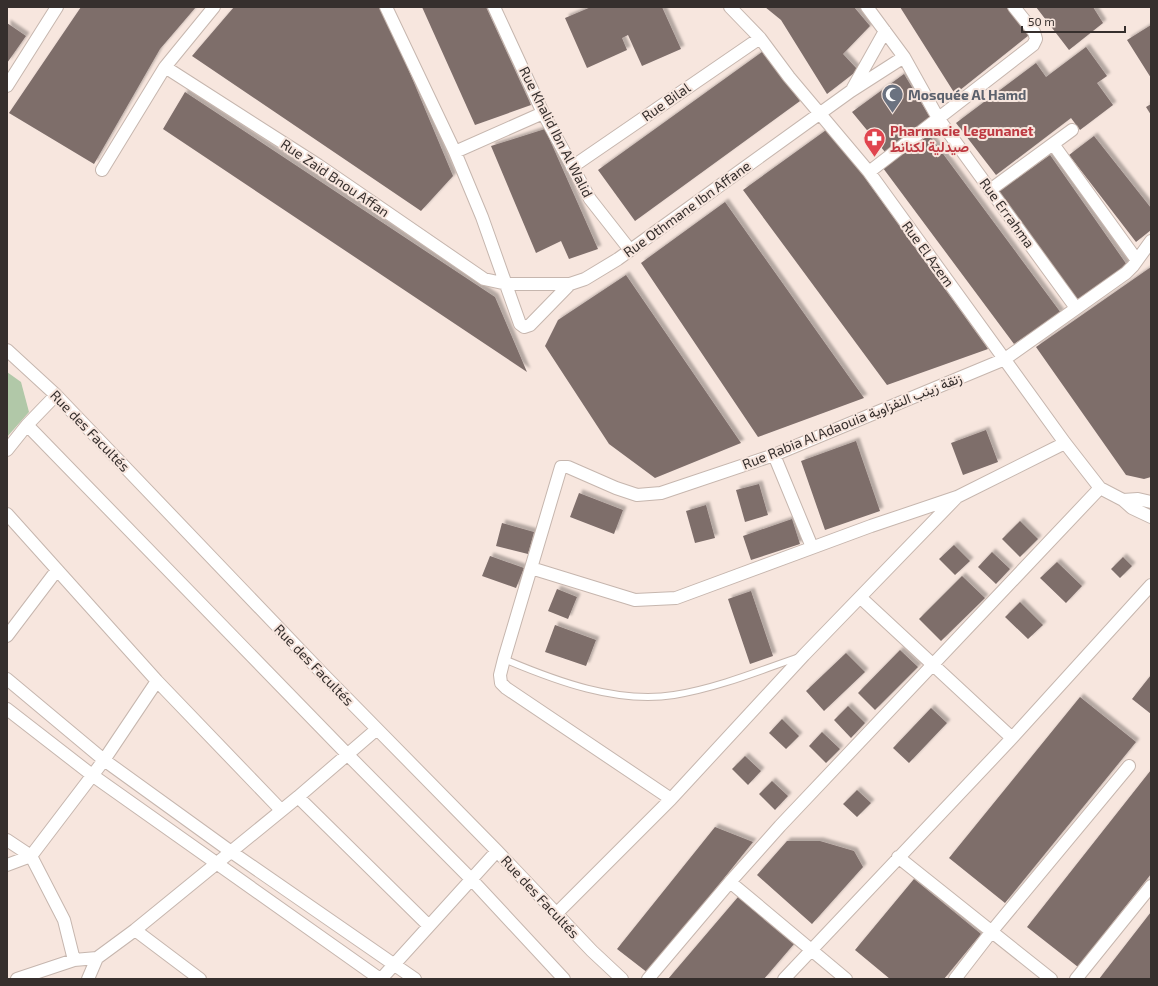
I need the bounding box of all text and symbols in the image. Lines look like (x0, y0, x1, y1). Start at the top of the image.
scale bar (1022, 8, 1125, 34)
text: 50 m (1028, 14, 1055, 28)
street label: Rue Khalid Ibn Al Walid (516, 63, 597, 200)
street label: Rue Bilal (638, 78, 694, 124)
mosque icon: Mosquée Al Hamd (879, 82, 905, 115)
place label: Mosquée Al Hamd (908, 86, 1026, 103)
place label: Pharmacie Legunanet صيدلية لكنانط (890, 122, 1034, 156)
pharmacy icon: Pharmacie Legunanet صيدلية لكنانط (861, 126, 887, 159)
street label: Rue Zaid Bnou Affan (278, 135, 393, 220)
street label: Rue Othmane Ibn Affane (620, 157, 754, 261)
street label: Rue Errahma (976, 174, 1038, 251)
street label: Rue El Azem (899, 217, 958, 290)
street label: Rue Rabia Al Adaouia زنقة زينب النفزاوية (740, 369, 965, 473)
street label: Rue des Facultés (47, 386, 134, 475)
street label: Rue des Facultés (271, 620, 358, 709)
street label: Rue des Facultés (498, 852, 583, 942)

